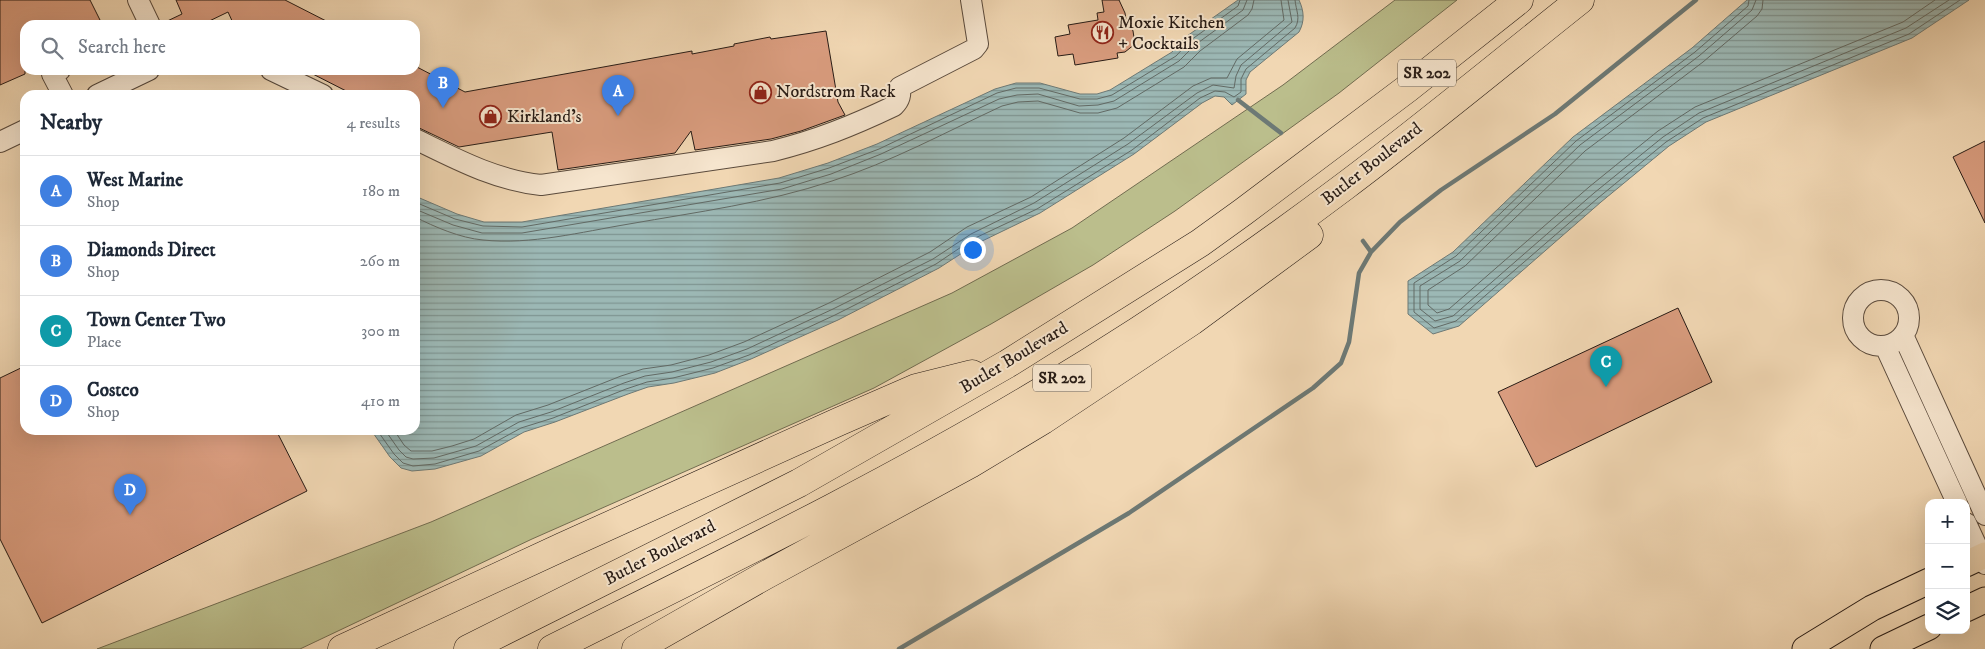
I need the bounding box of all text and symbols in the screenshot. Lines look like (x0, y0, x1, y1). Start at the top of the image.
place label: Moxie Kitchen + Cocktails (1118, 12, 1225, 55)
search box (20, 20, 420, 75)
restaurant icon: Moxie Kitchen + Cocktails (1090, 21, 1114, 45)
icon: search (38, 34, 66, 62)
text: Search here (78, 36, 166, 59)
road number: SR 202 (1398, 59, 1456, 86)
pin: B (427, 67, 459, 108)
pin: A (602, 75, 634, 116)
shop icon: Nordstrom Rack (748, 80, 772, 104)
place label: Nordstrom Rack (776, 81, 896, 103)
shop icon: Kirkland's (479, 105, 503, 129)
place label: Kirkland's (507, 106, 582, 128)
text: Nearby (40, 110, 102, 136)
text: 4 results (347, 113, 400, 133)
street label: Butler Boulevard (1317, 118, 1427, 210)
text: West Marine (87, 169, 183, 192)
text: A (51, 181, 61, 201)
text: 180 m (362, 181, 400, 201)
text: Shop (87, 192, 120, 212)
your location (960, 237, 986, 263)
text: Diamonds Direct (87, 239, 216, 262)
text: B (51, 251, 61, 271)
text: 260 m (360, 251, 400, 271)
text: Shop (87, 262, 120, 282)
text: Town Center Two (87, 309, 225, 332)
street label: Butler Boulevard (956, 317, 1072, 399)
text: C (51, 321, 61, 341)
text: 300 m (361, 321, 400, 341)
text: Place (87, 332, 121, 352)
pin: C (1590, 346, 1622, 387)
road number: SR 202 (1033, 364, 1091, 392)
text: Costco (87, 379, 139, 402)
text: D (50, 391, 62, 411)
text: 410 m (361, 391, 400, 411)
text: Shop (87, 402, 120, 422)
pin: D (114, 474, 146, 515)
map controls (1925, 499, 1970, 634)
button: + (1925, 499, 1970, 544)
street label: Butler Boulevard (601, 515, 719, 591)
button: − (1925, 544, 1970, 589)
button: layers (1925, 589, 1970, 634)

